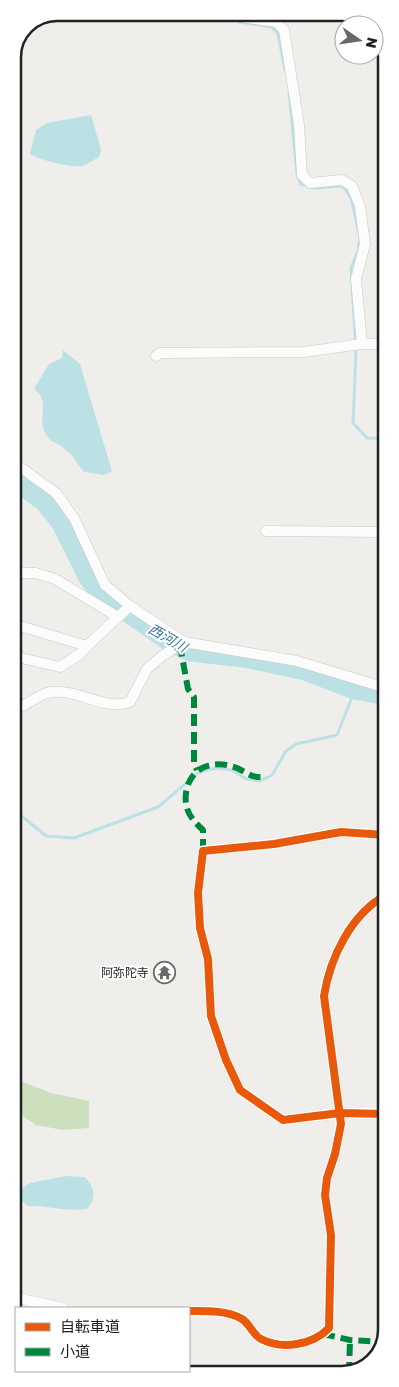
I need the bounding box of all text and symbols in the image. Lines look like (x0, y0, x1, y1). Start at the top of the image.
north arrow (334, 15, 384, 65)
text: N (363, 36, 382, 50)
water label: 西河川 (146, 620, 192, 656)
temple icon: 阿弥陀寺 (153, 961, 177, 985)
place label: 阿弥陀寺 (101, 965, 149, 980)
legend (15, 1307, 190, 1372)
text: 自転車道 (60, 1317, 120, 1335)
text: 小道 (60, 1342, 90, 1360)

